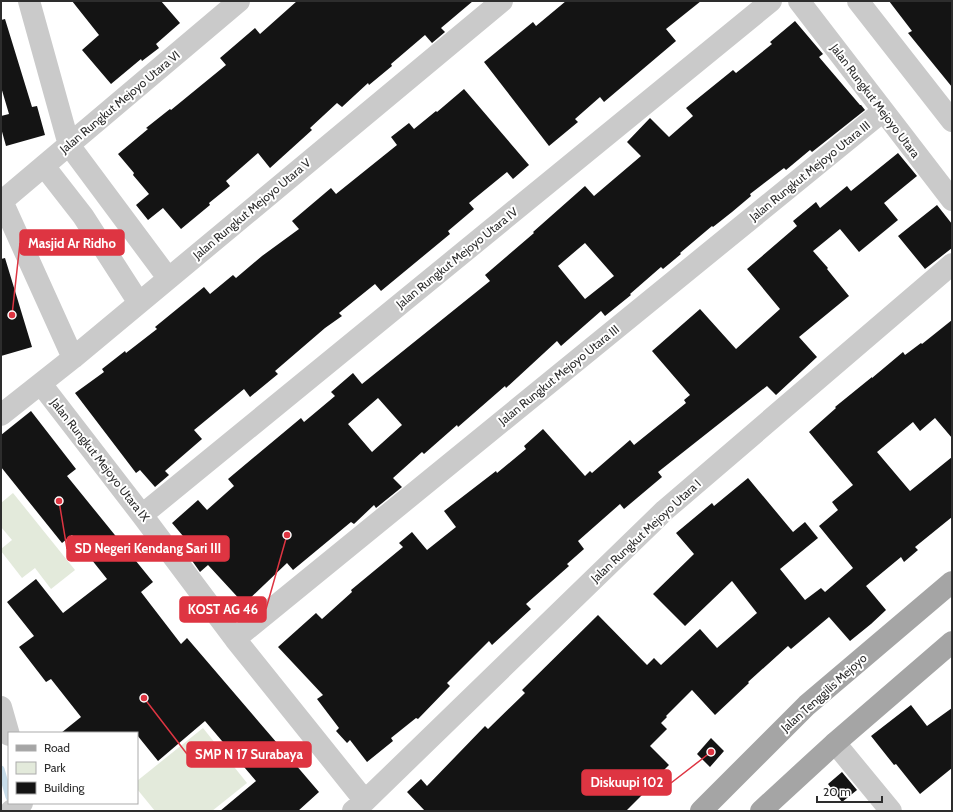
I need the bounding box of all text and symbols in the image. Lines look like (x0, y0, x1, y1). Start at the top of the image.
street label: Jalan Rungkut Mejoyo Utara (827, 40, 923, 161)
street label: Jalan Rungkut Mejoyo Utara VI (56, 47, 183, 157)
street label: Jalan Rungkut Mejoyo Utara III (746, 117, 873, 225)
street label: Jalan Rungkut Mejoyo Utara V (189, 155, 314, 263)
street label: Jalan Rungkut Mejoyo Utara IV (392, 203, 521, 312)
callout: Masjid Ar Ridho (20, 230, 124, 255)
text: Masjid Ar Ridho (28, 235, 116, 251)
street label: Jalan Rungkut Mejoyo Utara III (495, 321, 622, 429)
street label: Jalan Rungkut Mejoyo Utara IX (47, 394, 154, 525)
street label: Jalan Rungkut Mejoyo Utara I (587, 476, 704, 586)
callout: SD Negeri Kendang Sari III (67, 536, 229, 561)
text: SD Negeri Kendang Sari III (75, 540, 221, 556)
callout: KOST AG 46 (180, 597, 266, 622)
text: KOST AG 46 (188, 601, 258, 617)
street label: Jalan Tenggilis Mejoyo (777, 650, 870, 736)
legend (8, 732, 138, 804)
text: Road (44, 740, 70, 755)
callout: SMP N 17 Surabaya (187, 742, 311, 767)
text: SMP N 17 Surabaya (195, 746, 303, 762)
text: Park (44, 760, 66, 775)
callout: Diskuupi 102 (582, 770, 671, 795)
text: Diskuupi 102 (591, 774, 664, 790)
scale bar (817, 778, 882, 804)
text: Building (44, 780, 86, 795)
text: 20 m (823, 784, 851, 799)

